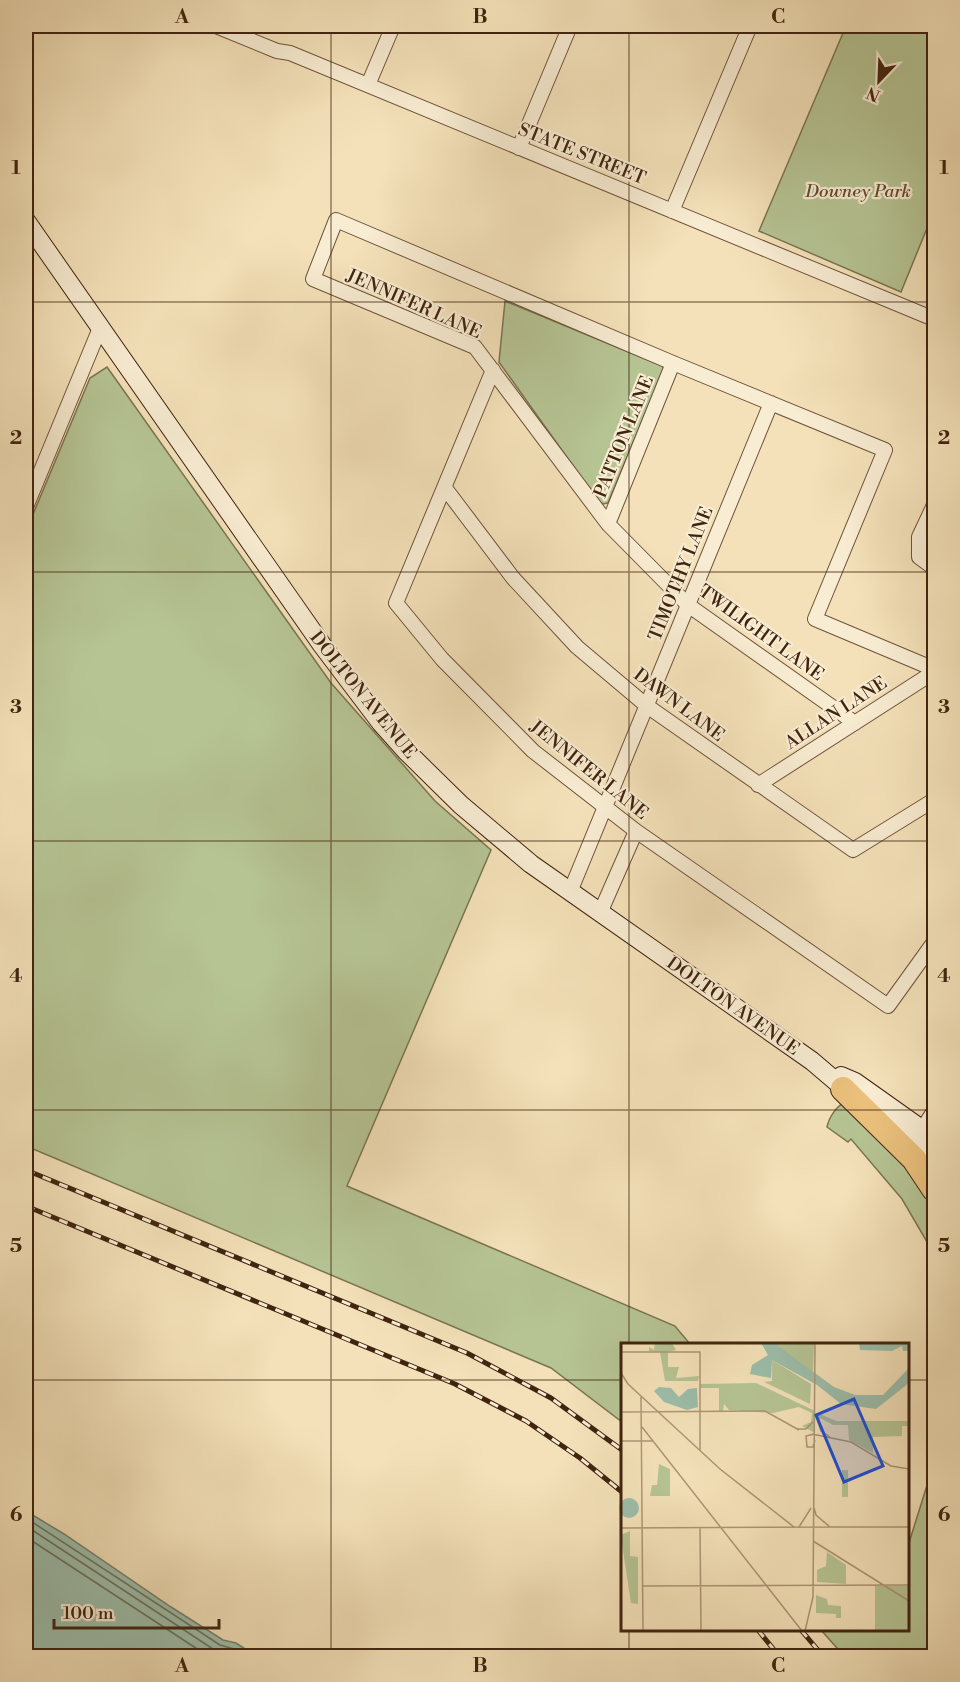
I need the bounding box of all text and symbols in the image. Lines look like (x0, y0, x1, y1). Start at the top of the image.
text: A (174, 5, 190, 30)
text: B (472, 5, 488, 30)
text: C (771, 5, 785, 30)
north arrow (849, 51, 909, 111)
text: N (863, 82, 883, 106)
street label: STATE STREET (515, 118, 649, 190)
text: 1 (11, 156, 21, 181)
text: 1 (939, 156, 949, 181)
park label: Downey Park (804, 180, 911, 203)
street label: JENNIFER LANE (342, 263, 485, 344)
street label: PATTON LANE (589, 373, 659, 501)
text: 2 (10, 426, 22, 451)
text: 2 (938, 426, 950, 451)
street label: TIMOTHY LANE (644, 503, 718, 645)
street label: TWILIGHT LANE (694, 580, 828, 686)
street label: DOLTON AVENUE (305, 627, 421, 763)
street label: DAWN LANE (629, 663, 729, 747)
street label: ALLAN LANE (780, 671, 891, 755)
text: 3 (10, 695, 22, 720)
text: 3 (938, 695, 950, 720)
street label: JENNIFER LANE (524, 715, 653, 825)
street label: DOLTON AVENUE (662, 951, 804, 1061)
text: 4 (9, 964, 23, 989)
text: 4 (937, 964, 951, 989)
text: 5 (10, 1234, 22, 1259)
text: 5 (938, 1234, 950, 1259)
inset map (621, 1343, 909, 1631)
text: 6 (10, 1503, 23, 1528)
text: 6 (938, 1503, 951, 1528)
scale bar (54, 1592, 219, 1630)
text: 100 m (63, 1602, 114, 1625)
text: A (174, 1654, 190, 1679)
text: B (472, 1654, 488, 1679)
text: C (771, 1654, 785, 1679)

